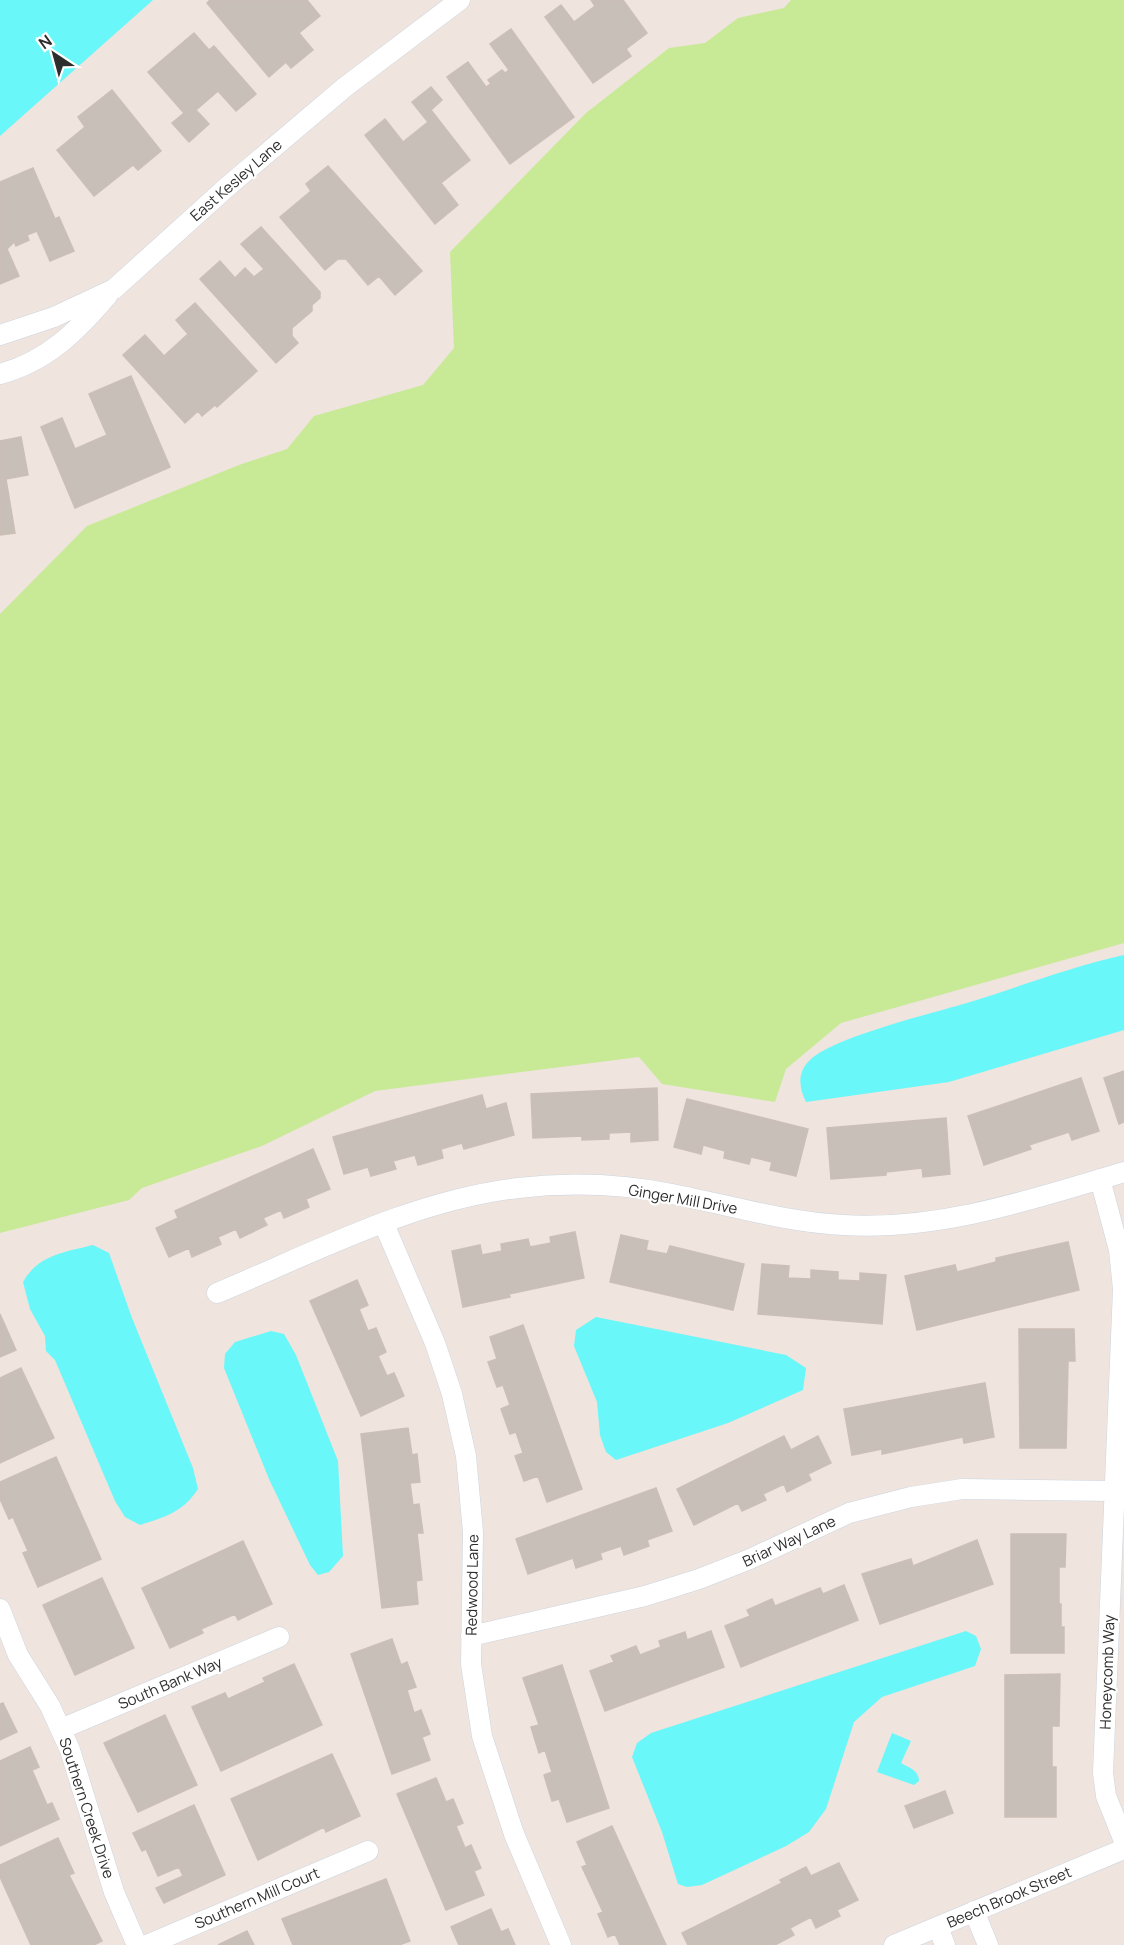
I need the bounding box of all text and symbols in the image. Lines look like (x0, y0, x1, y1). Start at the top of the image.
north arrow (24, 24, 84, 84)
text: N (34, 30, 56, 54)
street label: East Kesley Lane (186, 134, 287, 226)
street label: Ginger Mill Drive (627, 1179, 739, 1219)
street label: Briar Way Lane (739, 1510, 839, 1572)
street label: Redwood Lane (461, 1534, 483, 1636)
street label: Honeycomb Way (1095, 1614, 1120, 1730)
street label: South Bank Way (115, 1652, 225, 1714)
street label: Southern Creek Drive (54, 1735, 120, 1881)
street label: Beech Brook Street (943, 1861, 1075, 1933)
street label: Southern Mill Court (191, 1862, 323, 1934)

